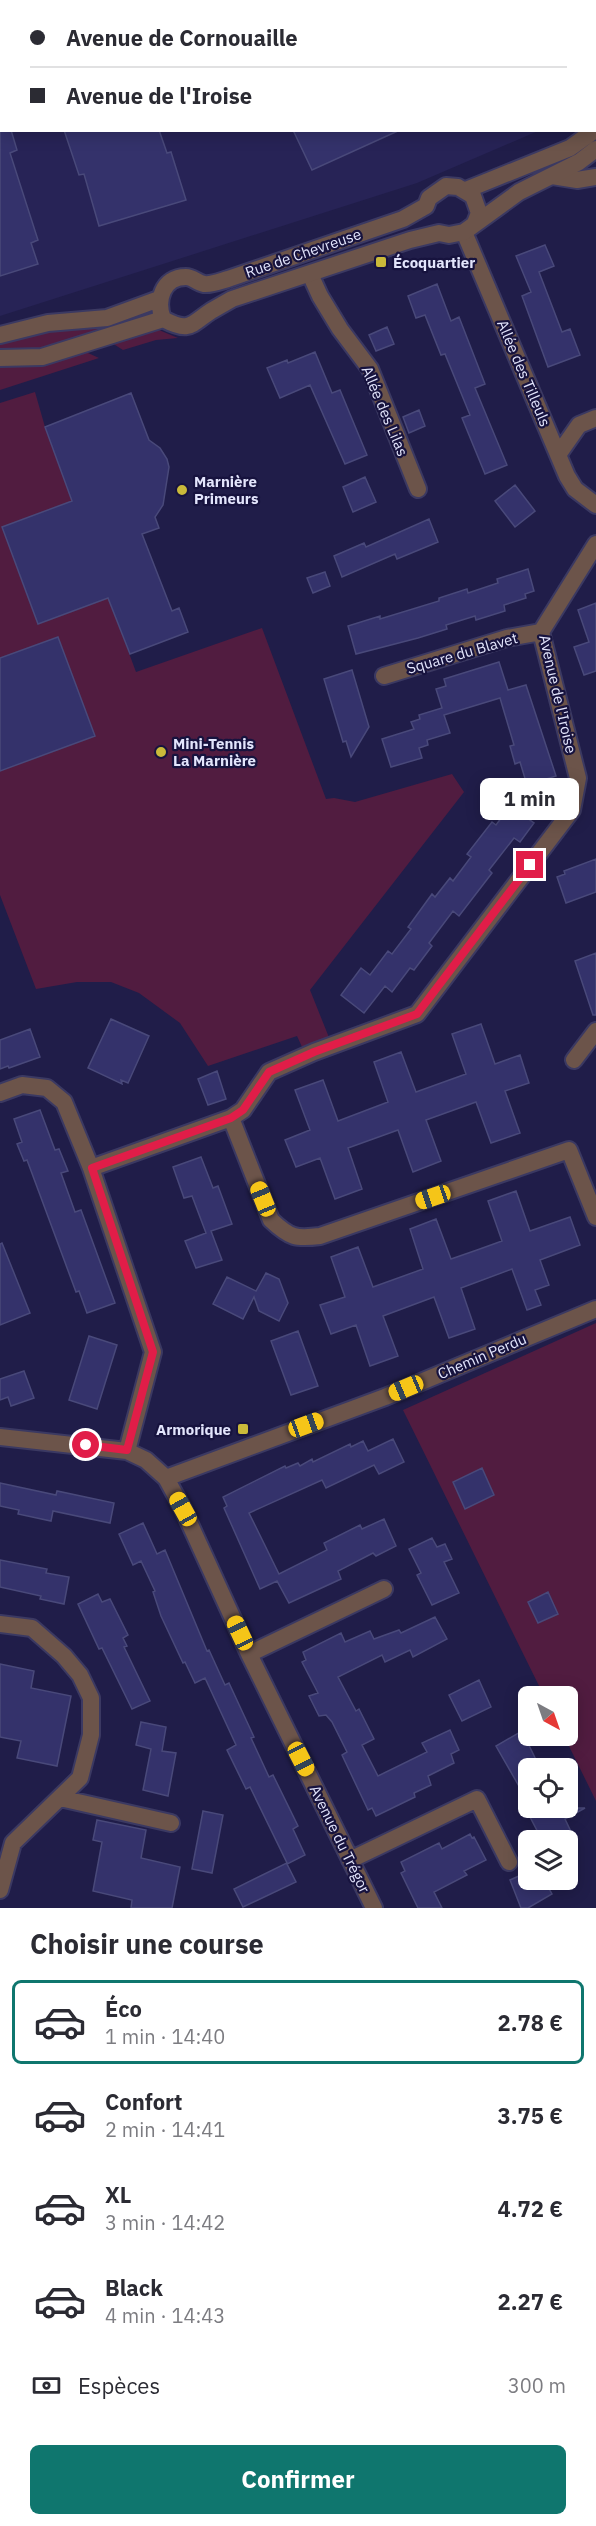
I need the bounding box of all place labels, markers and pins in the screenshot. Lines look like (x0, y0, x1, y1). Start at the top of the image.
place label: Écoquartier (393, 253, 475, 272)
marker: Écoquartier (374, 255, 388, 269)
place label: Marnière Primeurs (194, 472, 259, 508)
marker: Marnière Primeurs (175, 483, 189, 497)
place label: Mini-Tennis La Marnière (173, 734, 256, 770)
marker: Mini-Tennis La Marnière (154, 745, 168, 759)
place label: Armorique (156, 1420, 231, 1439)
marker: Armorique (236, 1422, 250, 1436)

